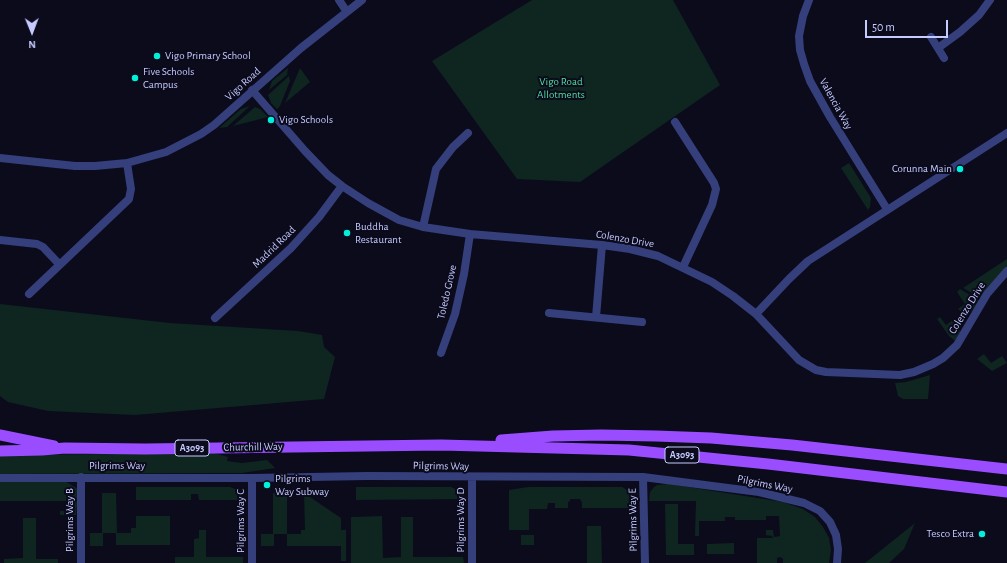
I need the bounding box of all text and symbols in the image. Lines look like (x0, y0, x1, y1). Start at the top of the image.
north arrow (12, 12, 52, 52)
scale bar (867, 12, 950, 38)
text: 50 m (872, 21, 895, 33)
text: N (28, 39, 36, 50)
place label: Vigo Primary School (165, 49, 251, 63)
marker: Vigo Primary School (152, 51, 162, 61)
place label: Five Schools Campus (143, 65, 194, 91)
street label: Vigo Road (222, 65, 264, 103)
marker: Five Schools Campus (130, 73, 140, 83)
park label: Vigo Road Allotments (537, 75, 585, 101)
street label: Valencia Way (816, 76, 856, 132)
place label: Vigo Schools (279, 113, 333, 127)
marker: Vigo Schools (266, 115, 276, 125)
place label: Corunna Main (892, 162, 952, 176)
marker: Corunna Main (955, 164, 965, 174)
place label: Buddha Restaurant (355, 220, 402, 246)
street label: Madrid Road (250, 223, 298, 271)
street label: Colenzo Drive (595, 227, 655, 251)
marker: Buddha Restaurant (342, 228, 352, 238)
street label: Toledo Grove (434, 263, 460, 321)
street label: Colenzo Drive (946, 280, 988, 336)
road number: A3093 (175, 440, 209, 456)
street label: Churchill Way (223, 440, 283, 454)
road number: A3093 (665, 447, 699, 463)
street label: Pilgrims Way (89, 459, 145, 473)
street label: Pilgrims Way (413, 459, 469, 473)
place label: Pilgrims Way Subway (275, 472, 329, 498)
street label: Pilgrims Way (736, 472, 794, 496)
marker: Pilgrims Way Subway (262, 480, 272, 490)
street label: Pilgrims Way D (454, 487, 468, 553)
street label: Pilgrims Way B (63, 488, 77, 552)
street label: Pilgrims Way E (626, 488, 640, 552)
street label: Pilgrims Way C (234, 489, 248, 553)
place label: Tesco Extra (927, 527, 974, 541)
marker: Tesco Extra (977, 529, 987, 539)

